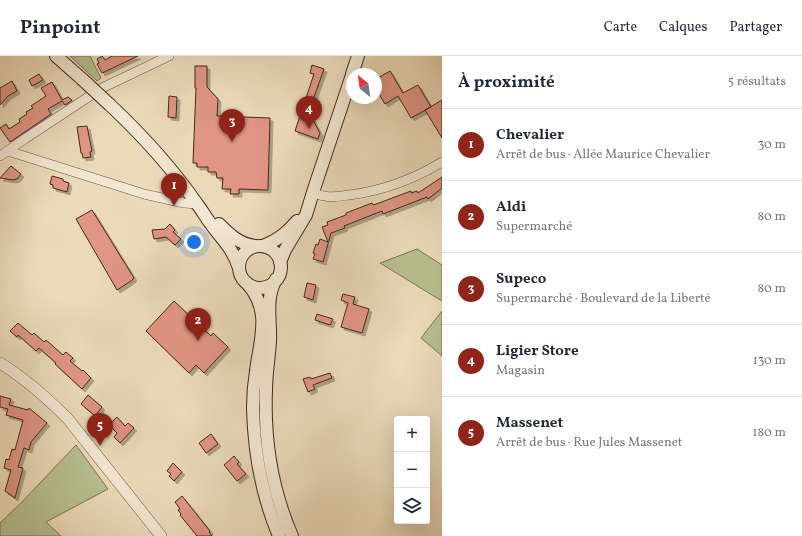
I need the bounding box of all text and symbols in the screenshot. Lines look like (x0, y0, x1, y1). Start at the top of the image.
text: Pinpoint (20, 15, 100, 41)
text: Carte (604, 18, 637, 37)
text: Calques (659, 18, 707, 37)
text: Partager (729, 18, 782, 37)
north arrow (346, 68, 382, 104)
text: À proximité (458, 71, 555, 94)
text: 5 résultats (728, 73, 786, 91)
pin: 4 (296, 96, 322, 129)
pin: 3 (219, 109, 245, 142)
text: Chevalier (496, 125, 564, 146)
text: 1 (468, 136, 474, 154)
text: 30 m (758, 136, 786, 154)
text: Arrêt de bus · Allée Maurice Chevalier (496, 146, 710, 164)
pin: 1 (161, 173, 187, 206)
text: Aldi (496, 197, 526, 218)
text: 2 (468, 208, 474, 226)
text: 80 m (757, 208, 786, 226)
text: Supermarché (496, 218, 572, 236)
your location (184, 232, 204, 252)
text: Supeco (496, 269, 546, 290)
text: 3 (468, 280, 474, 298)
text: 80 m (757, 280, 786, 298)
text: Supermarché · Boulevard de la Liberté (496, 290, 711, 308)
pin: 2 (185, 308, 211, 341)
text: Ligier Store (496, 341, 579, 362)
text: 4 (467, 352, 475, 370)
text: 130 m (753, 352, 786, 370)
text: Magasin (496, 362, 545, 380)
pin: 5 (87, 413, 113, 446)
text: Massenet (496, 413, 563, 434)
map controls (394, 416, 430, 524)
button: + (394, 416, 430, 452)
text: 5 (468, 424, 474, 442)
text: 180 m (752, 424, 786, 442)
text: Arrêt de bus · Rue Jules Massenet (496, 434, 682, 452)
button: − (394, 452, 430, 488)
button: layers (394, 488, 430, 524)

